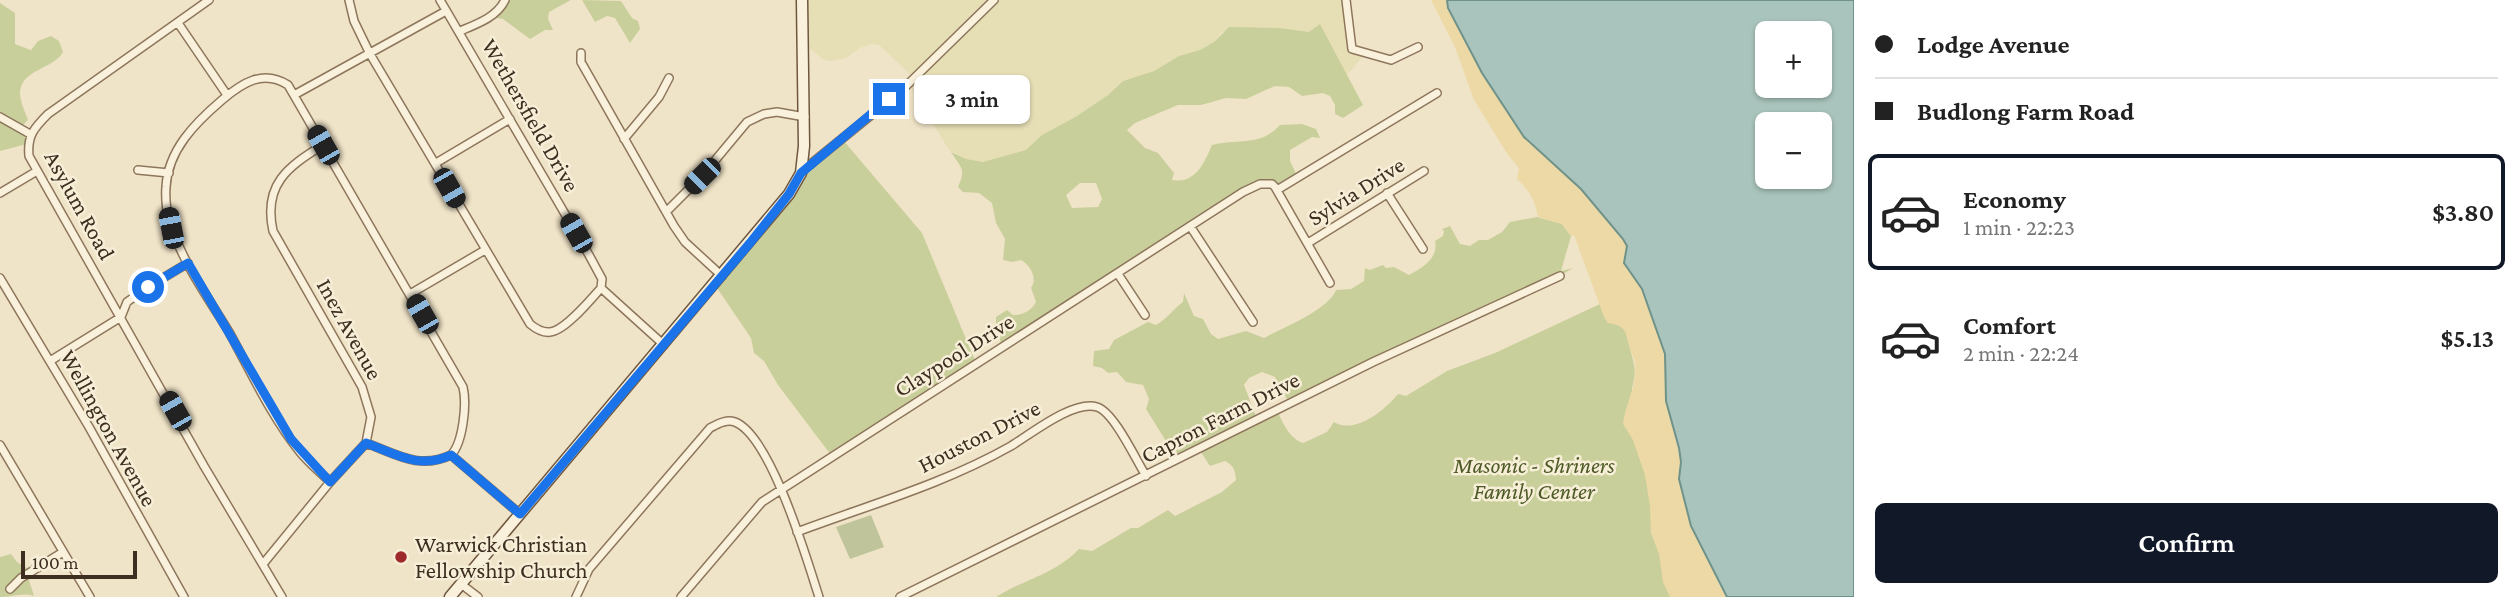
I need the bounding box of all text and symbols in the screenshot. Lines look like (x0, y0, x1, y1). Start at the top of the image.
map controls (1755, 21, 1832, 189)
button: + (1755, 21, 1832, 98)
text: Lodge Avenue (1917, 30, 2070, 59)
street label: Wethersfield Drive (477, 34, 585, 196)
callout: 3 min (914, 74, 1029, 124)
route end (873, 83, 905, 115)
text: 3 min (945, 86, 999, 112)
text: Budlong Farm Road (1917, 97, 2134, 126)
button: − (1755, 112, 1832, 189)
car (304, 122, 343, 168)
street label: Asylum Road (39, 146, 121, 264)
street label: Sylvia Drive (1303, 151, 1409, 231)
car (680, 154, 725, 198)
car (430, 165, 469, 211)
icon: car (1879, 181, 1942, 244)
text: Economy (1963, 185, 2066, 214)
text: $3.80 (2432, 198, 2494, 227)
car (157, 205, 186, 251)
car (557, 210, 596, 256)
text: 1 min · 22:23 (1963, 214, 2075, 240)
route start (132, 271, 164, 303)
street label: Inez Avenue (312, 274, 388, 384)
car (403, 291, 442, 337)
icon: car (1879, 307, 1942, 370)
street label: Claypool Drive (889, 308, 1019, 402)
text: Comfort (1963, 311, 2056, 340)
text: $5.13 (2440, 324, 2494, 353)
text: 2 min · 22:24 (1963, 340, 2079, 366)
street label: Wellington Avenue (55, 345, 163, 511)
street label: Capron Farm Drive (1136, 366, 1304, 468)
car (156, 388, 195, 434)
street label: Houston Drive (914, 394, 1044, 478)
park label: Masonic - Shriners Family Center (1452, 452, 1616, 504)
button: Confirm (1875, 503, 2498, 583)
place label: Warwick Christian Fellowship Church (415, 531, 588, 583)
scale bar (21, 548, 136, 580)
marker: Warwick Christian Fellowship Church (393, 549, 409, 565)
text: 100 m (32, 552, 79, 573)

